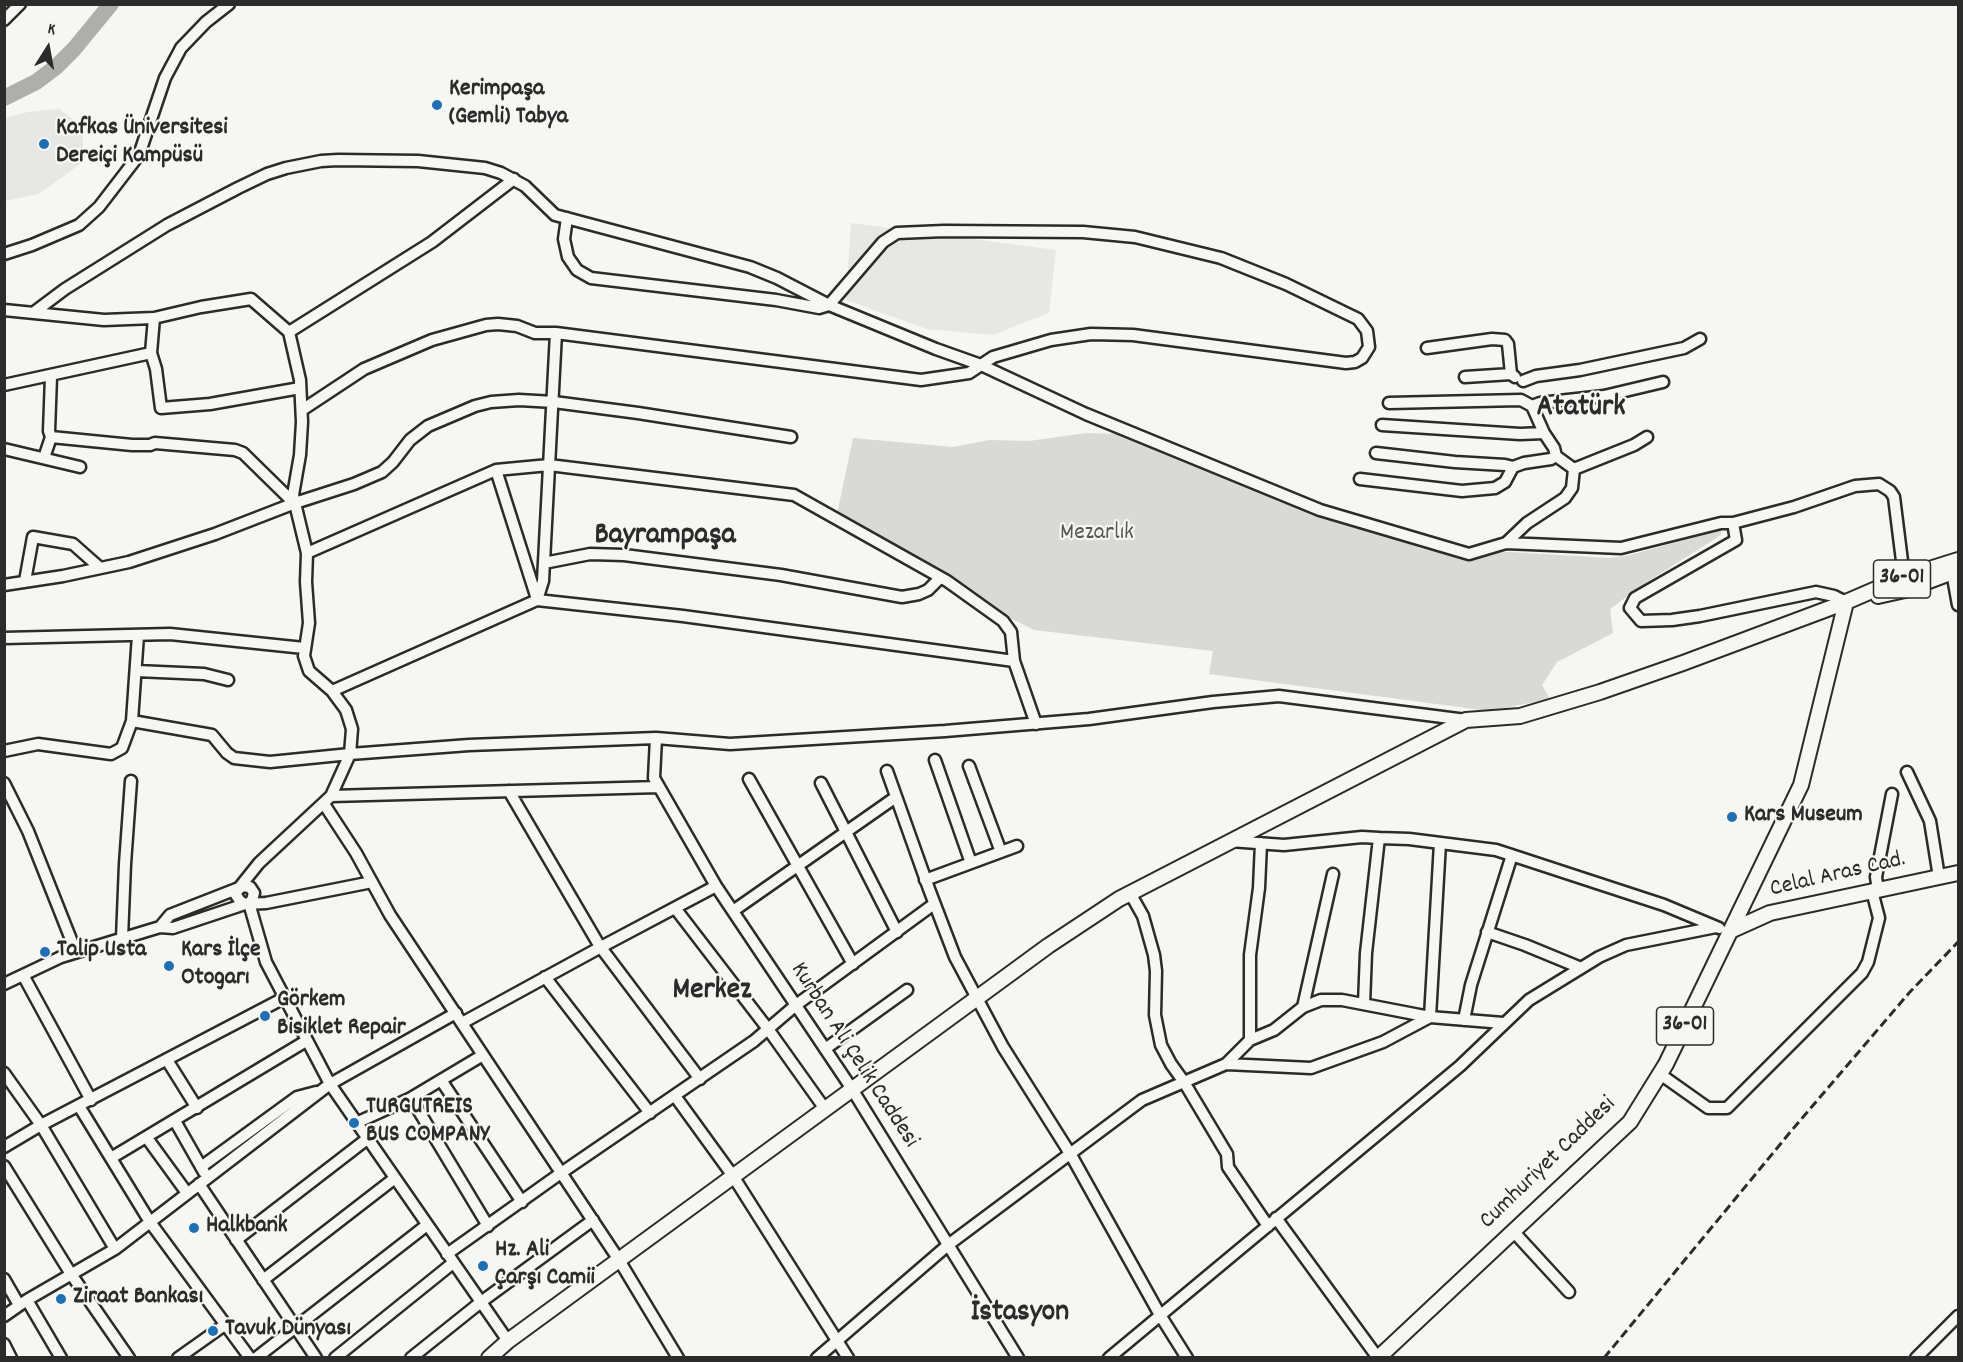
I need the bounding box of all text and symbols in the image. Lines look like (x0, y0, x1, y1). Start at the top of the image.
north arrow (18, 18, 78, 78)
text: K (46, 18, 57, 42)
place label: Kerimpaşa (Gemli) Tabya (449, 77, 568, 133)
marker: Kerimpaşa (Gemli) Tabya (430, 98, 444, 112)
place label: Kafkas Üniversitesi Dereiçi Kampüsü (56, 116, 228, 172)
marker: Kafkas Üniversitesi Dereiçi Kampüsü (37, 137, 51, 151)
district label: Atatürk (1537, 392, 1625, 428)
district label: Bayrampaşa (594, 520, 736, 556)
park label: Mezarlık (1060, 521, 1134, 549)
road number: 36-01 (1874, 560, 1930, 598)
place label: Kars Museum (1744, 803, 1863, 831)
marker: Kars Museum (1725, 810, 1739, 824)
street label: Celal Aras Cad. (1768, 846, 1908, 906)
place label: Talip Usta (57, 938, 146, 966)
place label: Kars İlçe Otogarı (181, 938, 260, 994)
marker: Talip Usta (38, 945, 52, 959)
street label: Kurban Ali Çelik Caddesi (782, 958, 924, 1154)
marker: Kars İlçe Otogarı (162, 959, 176, 973)
district label: Merkez (673, 975, 751, 1011)
place label: Görkem Bisiklet Repair (277, 988, 406, 1044)
road number: 36-01 (1656, 1007, 1714, 1045)
marker: Görkem Bisiklet Repair (258, 1009, 272, 1023)
street label: Cumhuriyet Caddesi (1475, 1092, 1623, 1236)
place label: TURGUTREIS BUS COMPANY (366, 1095, 489, 1151)
marker: TURGUTREIS BUS COMPANY (347, 1116, 361, 1130)
place label: Halkbank (206, 1214, 288, 1242)
marker: Halkbank (187, 1221, 201, 1235)
place label: Hz. Ali Çarşı Camii (495, 1238, 595, 1294)
marker: Hz. Ali Çarşı Camii (476, 1259, 490, 1273)
place label: Ziraat Bankası (73, 1285, 203, 1313)
marker: Ziraat Bankası (54, 1292, 68, 1306)
district label: İstasyon (971, 1297, 1069, 1333)
place label: Tavuk Dünyası (225, 1317, 351, 1345)
marker: Tavuk Dünyası (206, 1324, 220, 1338)

